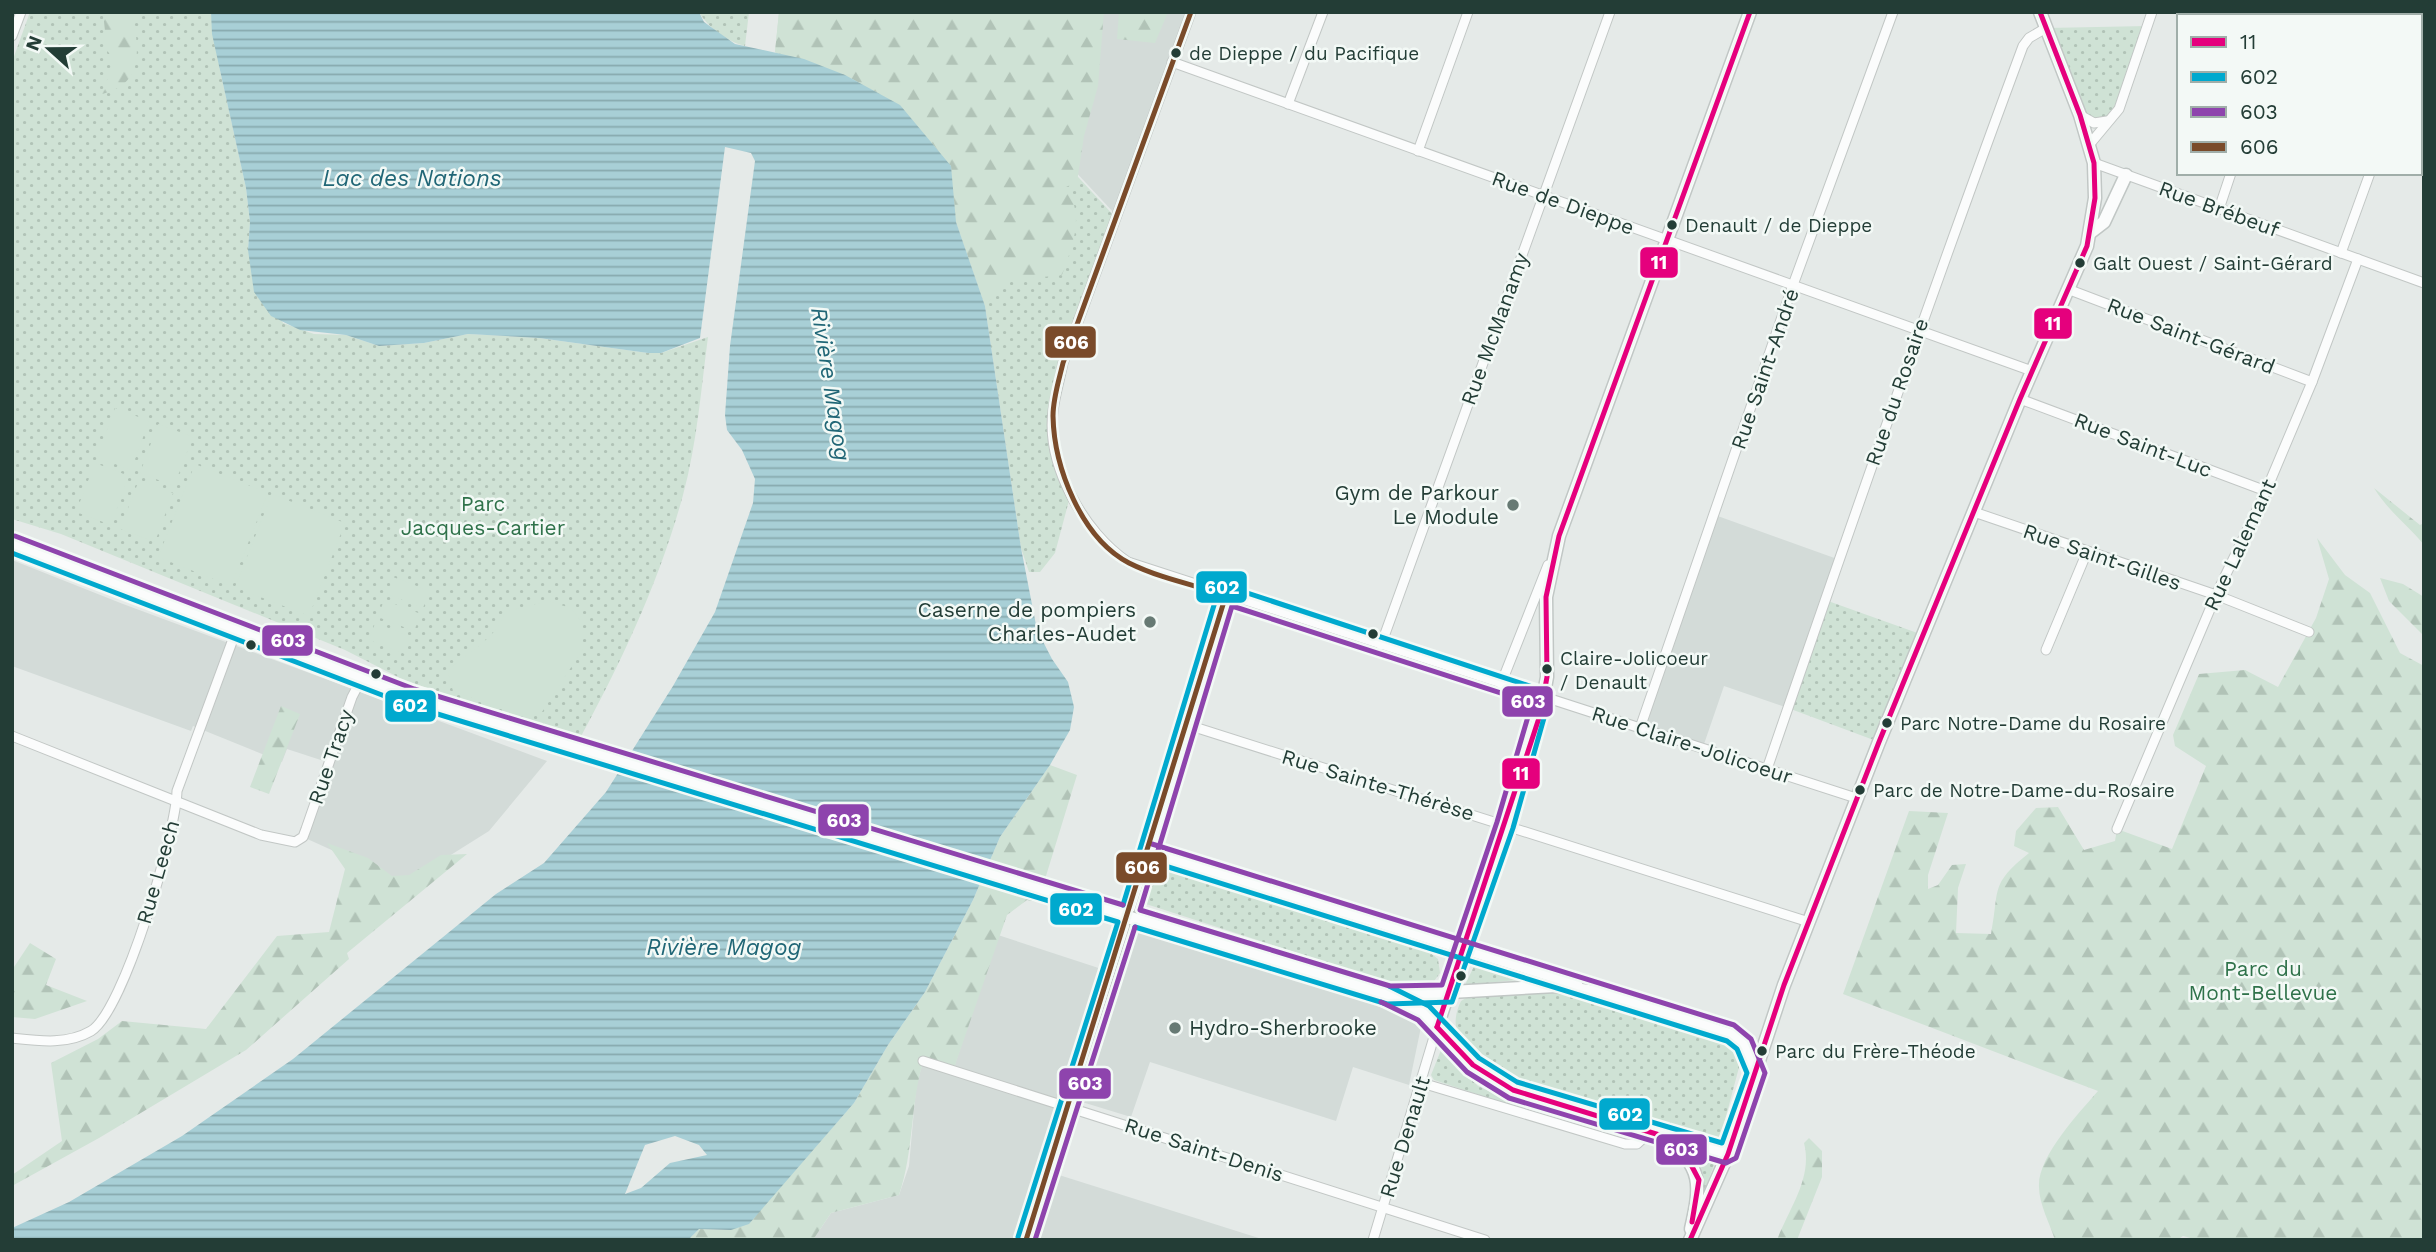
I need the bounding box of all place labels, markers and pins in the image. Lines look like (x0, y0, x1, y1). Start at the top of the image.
place label: de Dieppe / du Pacifique (1189, 42, 1419, 65)
marker: de Dieppe / du Pacifique (1169, 46, 1183, 60)
place label: Denault / de Dieppe (1685, 214, 1872, 237)
marker: Denault / de Dieppe (1665, 218, 1679, 232)
place label: Galt Ouest / Saint-Gérard (2093, 252, 2333, 275)
marker: Galt Ouest / Saint-Gérard (2073, 256, 2087, 270)
place label: Gym de Parkour Le Module (1335, 480, 1499, 529)
marker: Gym de Parkour Le Module (1505, 497, 1521, 513)
place label: Caserne de pompiers Charles-Audet (917, 597, 1136, 646)
marker: Caserne de pompiers Charles-Audet (1142, 614, 1158, 630)
unlabelled marker (1366, 627, 1380, 641)
unlabelled marker (244, 638, 258, 652)
place label: Claire-Jolicoeur / Denault (1560, 647, 1708, 694)
marker: Claire-Jolicoeur / Denault (1540, 662, 1554, 676)
unlabelled marker (369, 667, 383, 681)
place label: Parc Notre-Dame du Rosaire (1900, 712, 2166, 735)
marker: Parc Notre-Dame du Rosaire (1880, 716, 1894, 730)
place label: Parc de Notre-Dame-du-Rosaire (1873, 779, 2175, 802)
marker: Parc de Notre-Dame-du-Rosaire (1853, 783, 1867, 797)
unlabelled marker (1454, 969, 1468, 983)
place label: Hydro-Sherbrooke (1189, 1015, 1377, 1040)
marker: Hydro-Sherbrooke (1167, 1020, 1183, 1036)
place label: Parc du Frère-Théode (1775, 1040, 1976, 1063)
marker: Parc du Frère-Théode (1755, 1044, 1769, 1058)

